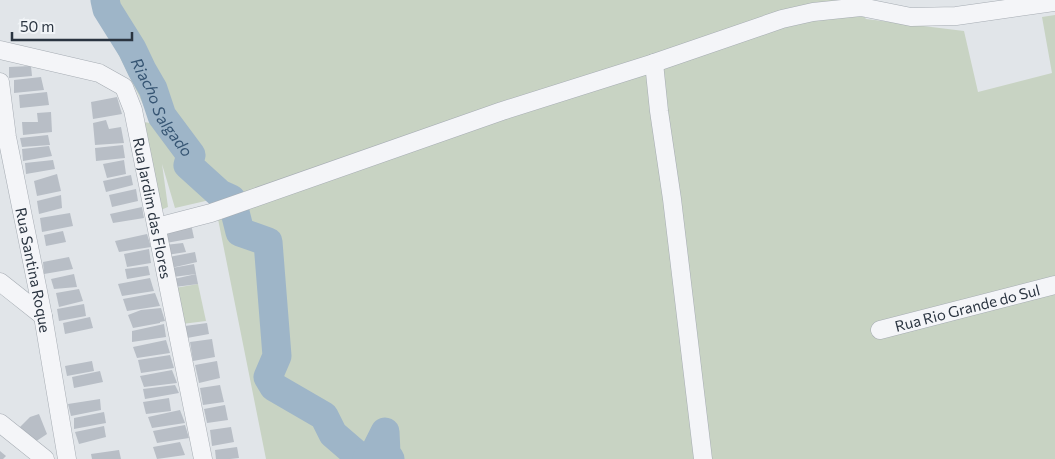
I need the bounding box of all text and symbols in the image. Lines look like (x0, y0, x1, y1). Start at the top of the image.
scale bar (12, 10, 132, 42)
text: 50 m (20, 17, 54, 35)
water label: Riacho Salgado (128, 54, 198, 160)
street label: Rua Jardim das Flores (130, 136, 176, 280)
street label: Rua Santina Roque (12, 206, 55, 334)
street label: Rua Rio Grande do Sul (893, 280, 1042, 335)

